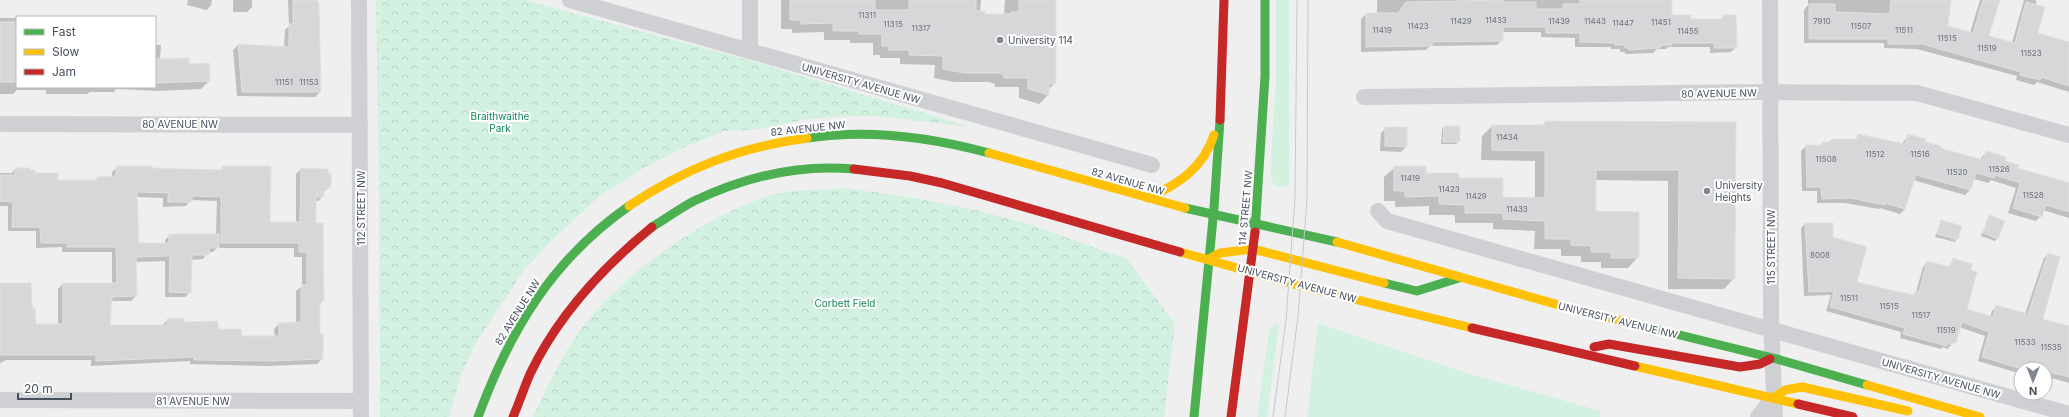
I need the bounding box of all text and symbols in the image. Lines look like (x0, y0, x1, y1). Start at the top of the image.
house number: 11311 (858, 10, 876, 20)
house number: 11433 (1485, 15, 1507, 25)
legend (16, 16, 156, 88)
house number: 11429 (1450, 16, 1472, 26)
house number: 11439 (1548, 16, 1570, 26)
house number: 11443 (1584, 16, 1606, 26)
house number: 7910 (1813, 16, 1831, 26)
house number: 11451 (1651, 17, 1671, 27)
house number: 11447 (1612, 18, 1634, 28)
house number: 11315 (883, 19, 903, 29)
house number: 11423 (1407, 21, 1429, 31)
house number: 11507 (1851, 21, 1872, 31)
house number: 11317 (911, 23, 931, 33)
text: Fast (52, 24, 76, 39)
house number: 11419 (1372, 25, 1392, 35)
house number: 11511 (1895, 25, 1913, 35)
house number: 11455 (1677, 26, 1699, 36)
house number: 11515 (1937, 33, 1957, 43)
place label: University 114 (1008, 34, 1073, 46)
marker: University 114 (995, 35, 1005, 45)
house number: 11519 (1977, 43, 1997, 53)
text: Slow (52, 44, 80, 59)
house number: 11523 (2020, 48, 2042, 58)
street label: UNIVERSITY AVENUE NW (800, 60, 922, 106)
text: Jam (52, 64, 76, 79)
house number: 11151 (275, 77, 293, 87)
house number: 11153 (299, 77, 319, 87)
street label: 80 AVENUE NW (1681, 86, 1757, 100)
park label: Braithwaithe Park (471, 110, 530, 134)
street label: 80 AVENUE NW (142, 118, 218, 130)
street label: 82 AVENUE NW (770, 118, 846, 138)
house number: 11434 (1496, 132, 1518, 142)
house number: 11512 (1865, 149, 1885, 159)
house number: 11516 (1910, 149, 1930, 159)
house number: 11508 (1815, 154, 1837, 164)
house number: 11526 (1988, 164, 2010, 174)
street label: 82 AVENUE NW (1090, 165, 1166, 197)
house number: 11520 (1946, 167, 1968, 177)
street label: 112 STREET NW (355, 170, 367, 246)
street label: 114 STREET NW (1236, 170, 1254, 246)
house number: 11419 (1400, 173, 1420, 183)
place label: University Heights (1715, 179, 1763, 203)
house number: 11423 (1438, 184, 1460, 194)
marker: University Heights (1702, 186, 1712, 196)
house number: 11528 (2022, 190, 2044, 200)
house number: 11429 (1465, 191, 1487, 201)
house number: 11433 (1506, 204, 1528, 214)
street label: 115 STREET NW (1765, 209, 1777, 285)
house number: 8008 (1810, 250, 1830, 260)
street label: UNIVERSITY AVENUE NW (1236, 261, 1358, 305)
street label: 82 AVENUE NW (492, 277, 542, 347)
house number: 11511 (1840, 293, 1858, 303)
park label: Corbett Field (815, 297, 876, 309)
street label: UNIVERSITY AVENUE NW (1557, 299, 1679, 341)
house number: 11515 (1879, 301, 1899, 311)
house number: 11517 (1911, 310, 1931, 320)
house number: 11519 (1936, 325, 1956, 335)
house number: 11533 (2014, 337, 2036, 347)
house number: 11535 (2040, 342, 2062, 352)
street label: UNIVERSITY AVENUE NW (1880, 355, 2002, 401)
north arrow (2013, 361, 2053, 401)
scale bar (18, 375, 71, 401)
text: 20 m (24, 381, 53, 396)
text: N (2029, 384, 2037, 398)
street label: 81 AVENUE NW (156, 395, 230, 407)

